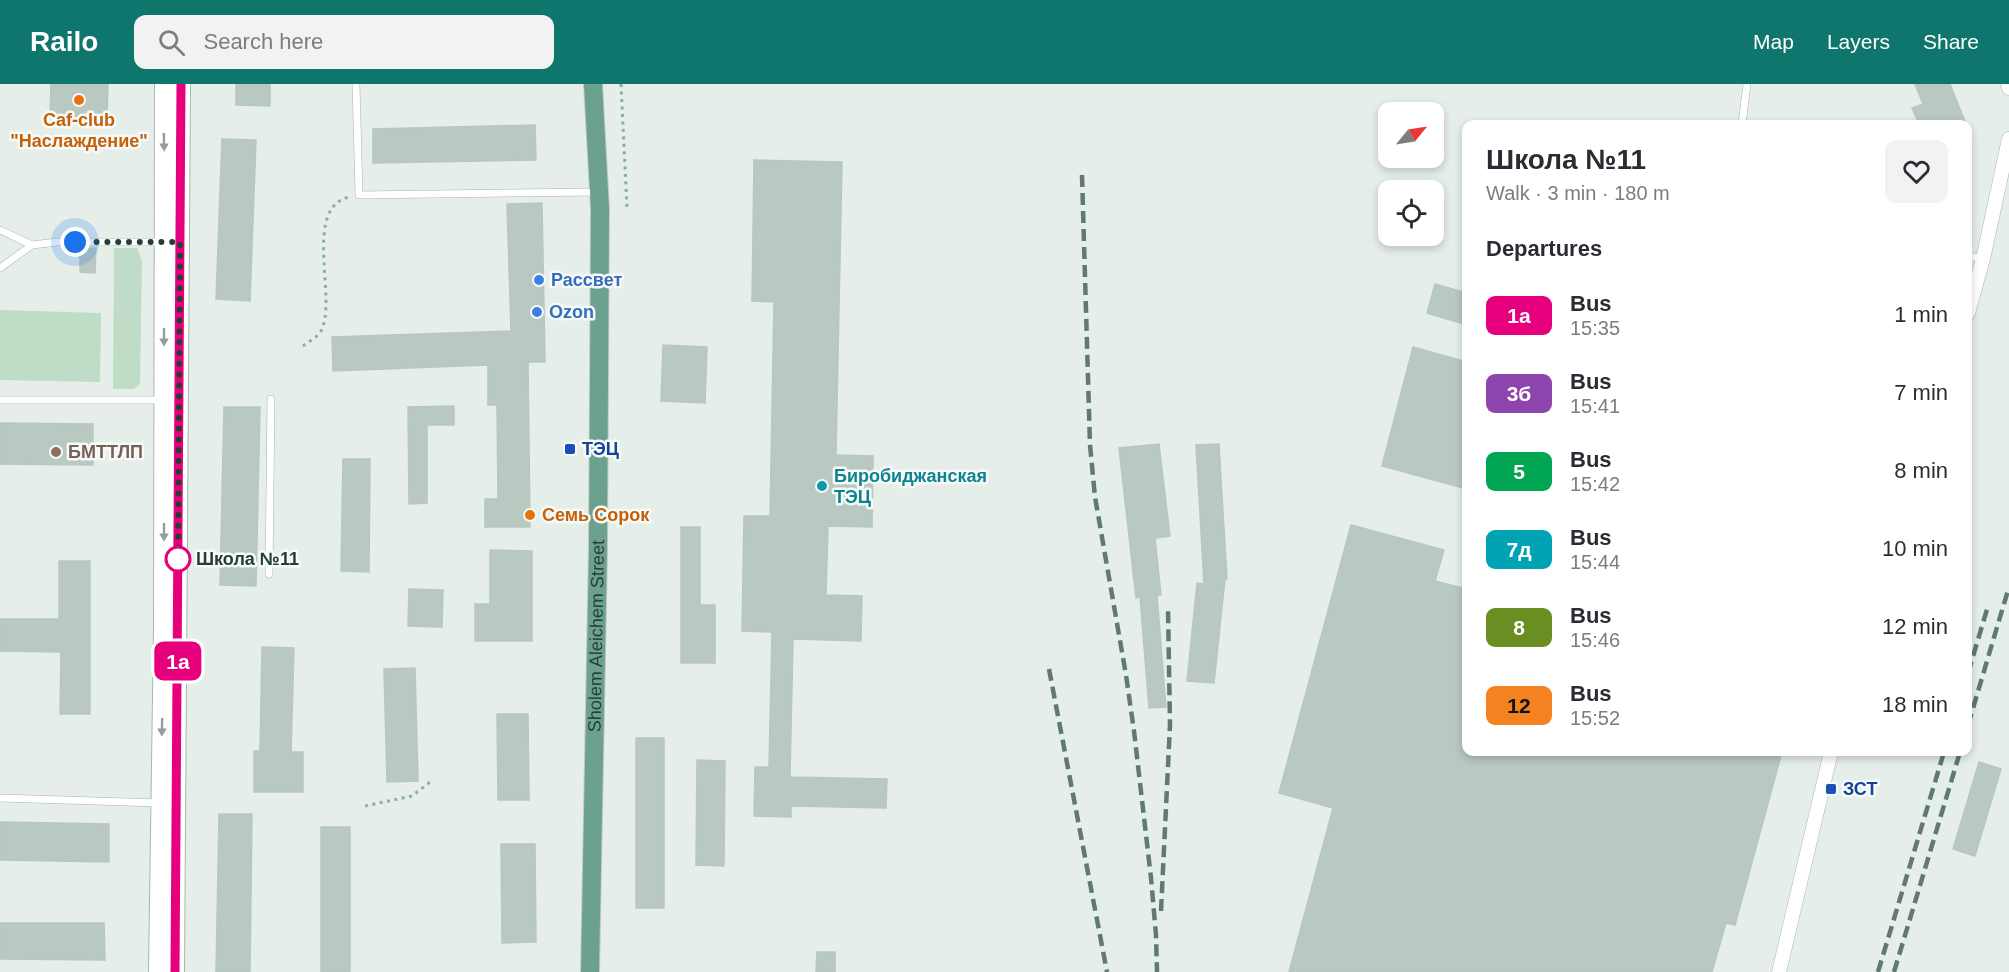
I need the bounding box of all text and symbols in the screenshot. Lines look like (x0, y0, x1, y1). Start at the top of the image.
search box (134, 15, 554, 69)
text: Railo (30, 26, 98, 57)
icon: search (155, 26, 188, 59)
text: Search here (203, 29, 323, 54)
text: Map (1753, 30, 1794, 53)
text: Layers (1827, 30, 1890, 53)
text: Share (1923, 30, 1979, 53)
marker: Caf-club "Наслаждение" (72, 93, 86, 107)
north arrow (1378, 102, 1444, 168)
map controls (1378, 102, 1444, 246)
place label: Caf-club "Наслаждение" (10, 110, 148, 151)
one-way arrow (159, 133, 169, 152)
button: heart (1885, 140, 1948, 203)
text: Школа №11 (1486, 144, 1646, 175)
button: locate (1378, 180, 1444, 246)
text: Walk · 3 min · 180 m (1486, 182, 1670, 204)
your location (60, 227, 90, 257)
text: Departures (1486, 236, 1602, 261)
place label: Рассвет (551, 270, 622, 290)
marker: Рассвет (532, 273, 546, 287)
text: Bus (1570, 291, 1612, 316)
place label: Ozon (549, 302, 594, 322)
text: 1 min (1894, 302, 1948, 327)
text: 1а (1507, 304, 1531, 327)
marker: Ozon (530, 305, 544, 319)
text: 15:35 (1570, 317, 1620, 339)
one-way arrow (159, 328, 169, 347)
text: Bus (1570, 369, 1612, 394)
text: 7 min (1894, 380, 1948, 405)
text: 3б (1507, 382, 1531, 405)
text: 15:41 (1570, 395, 1620, 417)
place label: ТЭЦ (582, 439, 620, 459)
place label: БМТТЛП (68, 442, 143, 462)
marker: ТЭЦ (563, 442, 577, 456)
marker: БМТТЛП (49, 445, 63, 459)
text: Bus (1570, 447, 1612, 472)
text: 8 min (1894, 458, 1948, 483)
text: 5 (1513, 460, 1525, 483)
place label: Биробиджанская ТЭЦ (834, 466, 987, 507)
text: 15:42 (1570, 473, 1620, 495)
marker: Биробиджанская ТЭЦ (815, 479, 829, 493)
place label: Семь Сорок (542, 505, 650, 525)
marker: Семь Сорок (523, 508, 537, 522)
one-way arrow (159, 523, 169, 542)
text: Bus (1570, 525, 1612, 550)
text: 10 min (1882, 536, 1948, 561)
text: 7д (1506, 538, 1532, 561)
street label: Sholem Aleichem Street (585, 540, 608, 732)
marker: Школа №11 (165, 546, 191, 572)
place label: Школа №11 (196, 549, 299, 569)
text: 15:44 (1570, 551, 1620, 573)
text: Bus (1570, 603, 1612, 628)
text: 12 min (1882, 614, 1948, 639)
text: 8 (1513, 616, 1525, 639)
text: 15:46 (1570, 629, 1620, 651)
line badge: 1а (151, 642, 205, 680)
text: 1а (166, 650, 190, 673)
text: Bus (1570, 681, 1612, 706)
text: 18 min (1882, 692, 1948, 717)
text: 12 (1507, 694, 1531, 717)
text: 15:52 (1570, 707, 1620, 729)
one-way arrow (157, 718, 167, 737)
place label: ЗСТ (1843, 779, 1877, 799)
marker: ЗСТ (1824, 782, 1838, 796)

